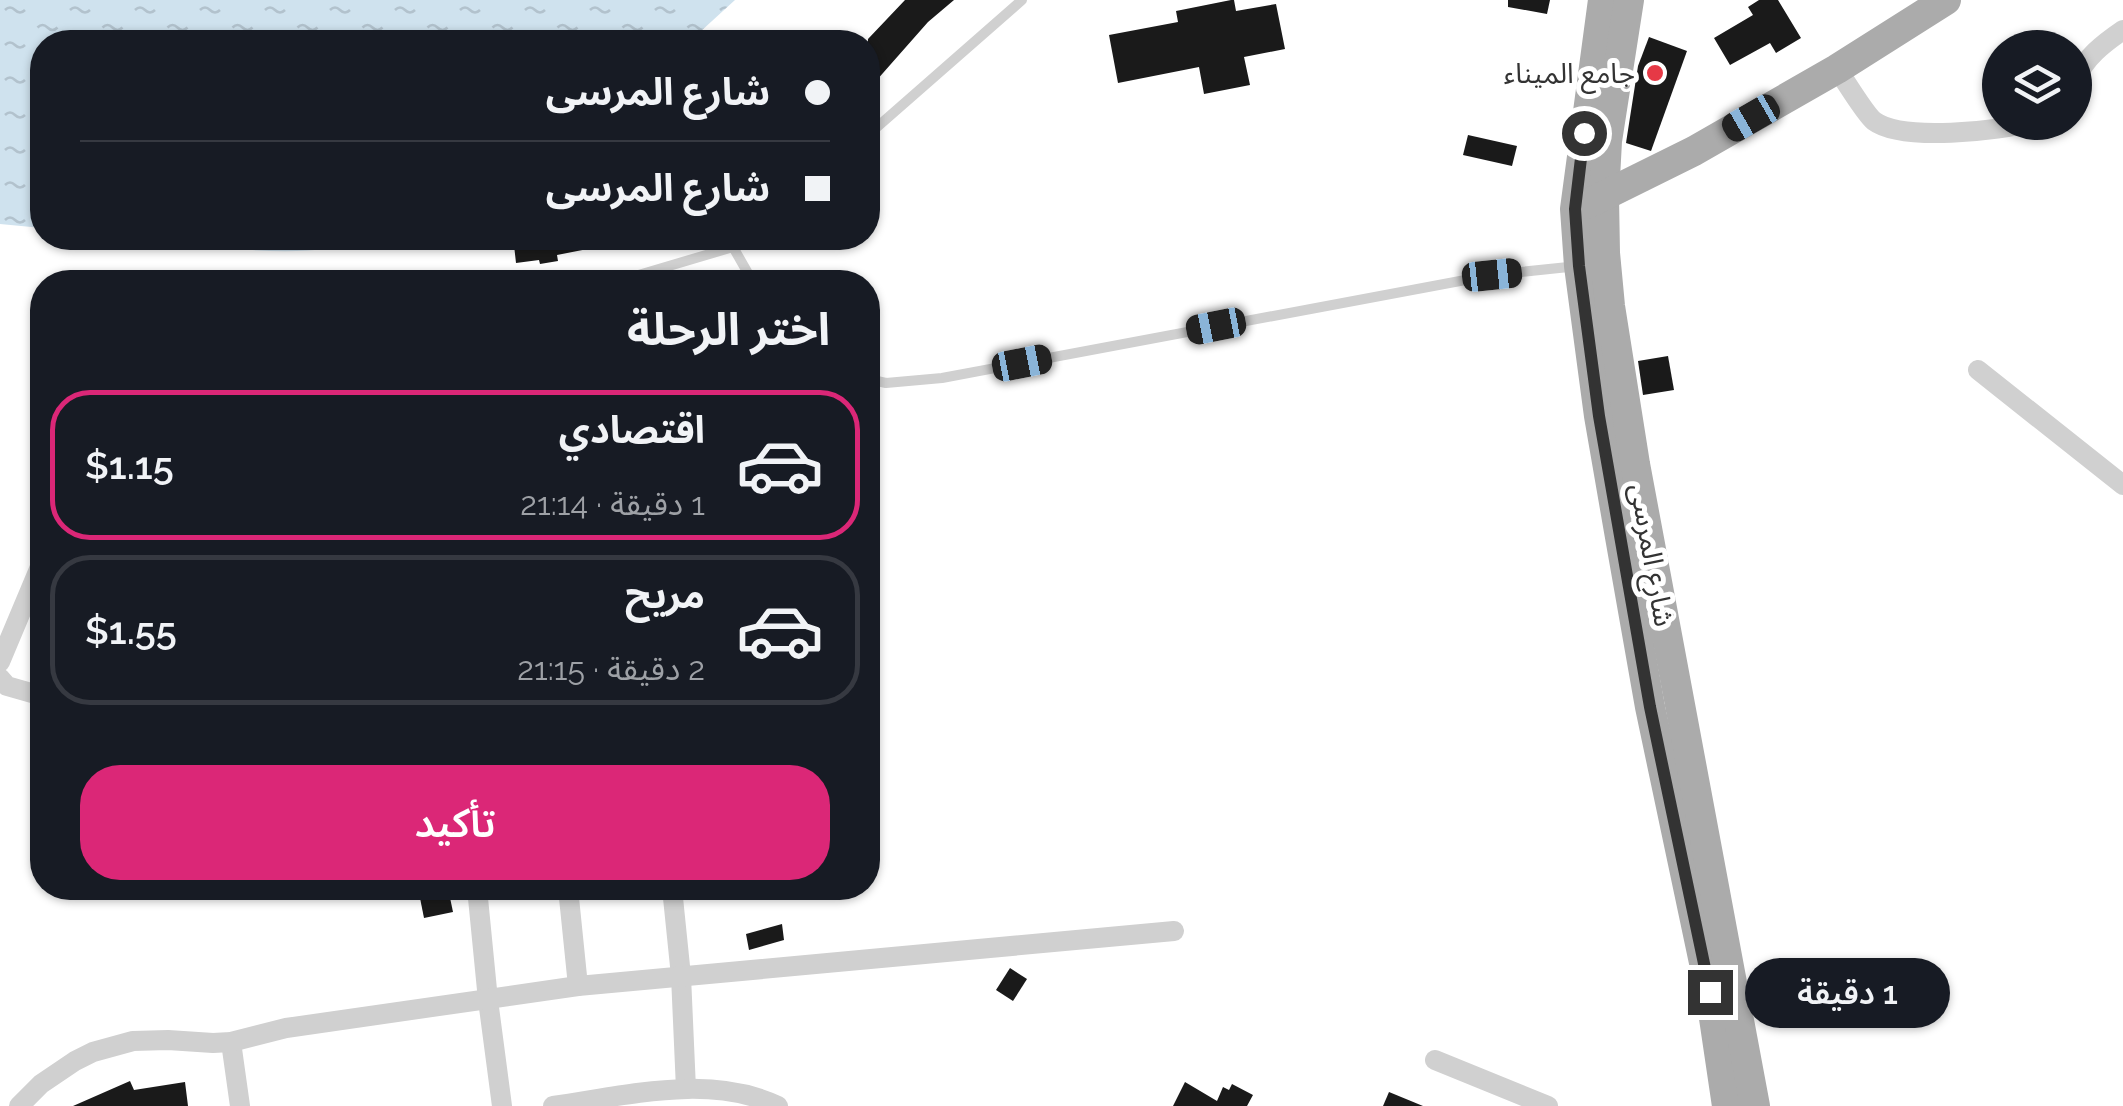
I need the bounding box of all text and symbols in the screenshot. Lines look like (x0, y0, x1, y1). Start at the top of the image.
map controls (1982, 30, 2092, 140)
button: layers (1982, 30, 2092, 140)
place label: جامع الميناء (1504, 57, 1635, 94)
marker: جامع الميناء (1644, 62, 1666, 84)
text: شارع المرسى (546, 69, 770, 114)
car (1718, 90, 1784, 146)
route start (1562, 111, 1607, 156)
text: شارع المرسى (546, 165, 770, 210)
car (1461, 257, 1523, 293)
text: اختر الرحلة (627, 303, 830, 356)
car (1184, 306, 1248, 346)
car (990, 343, 1054, 383)
text: اقتصادي (559, 407, 705, 452)
icon: car (735, 420, 825, 510)
text: $1.15 (85, 443, 174, 488)
street label: شارع المرسى (1619, 481, 1681, 630)
text: 1 دقيقة · 21:14 (520, 485, 705, 522)
text: مريح (625, 572, 705, 617)
icon: car (735, 585, 825, 675)
text: $1.55 (85, 608, 177, 653)
text: 2 دقيقة · 21:15 (517, 650, 705, 687)
button: تأكيد (80, 765, 830, 880)
callout: 1 دقيقة (1745, 957, 1950, 1027)
route end (1688, 970, 1733, 1015)
text: 1 دقيقة (1797, 974, 1898, 1011)

